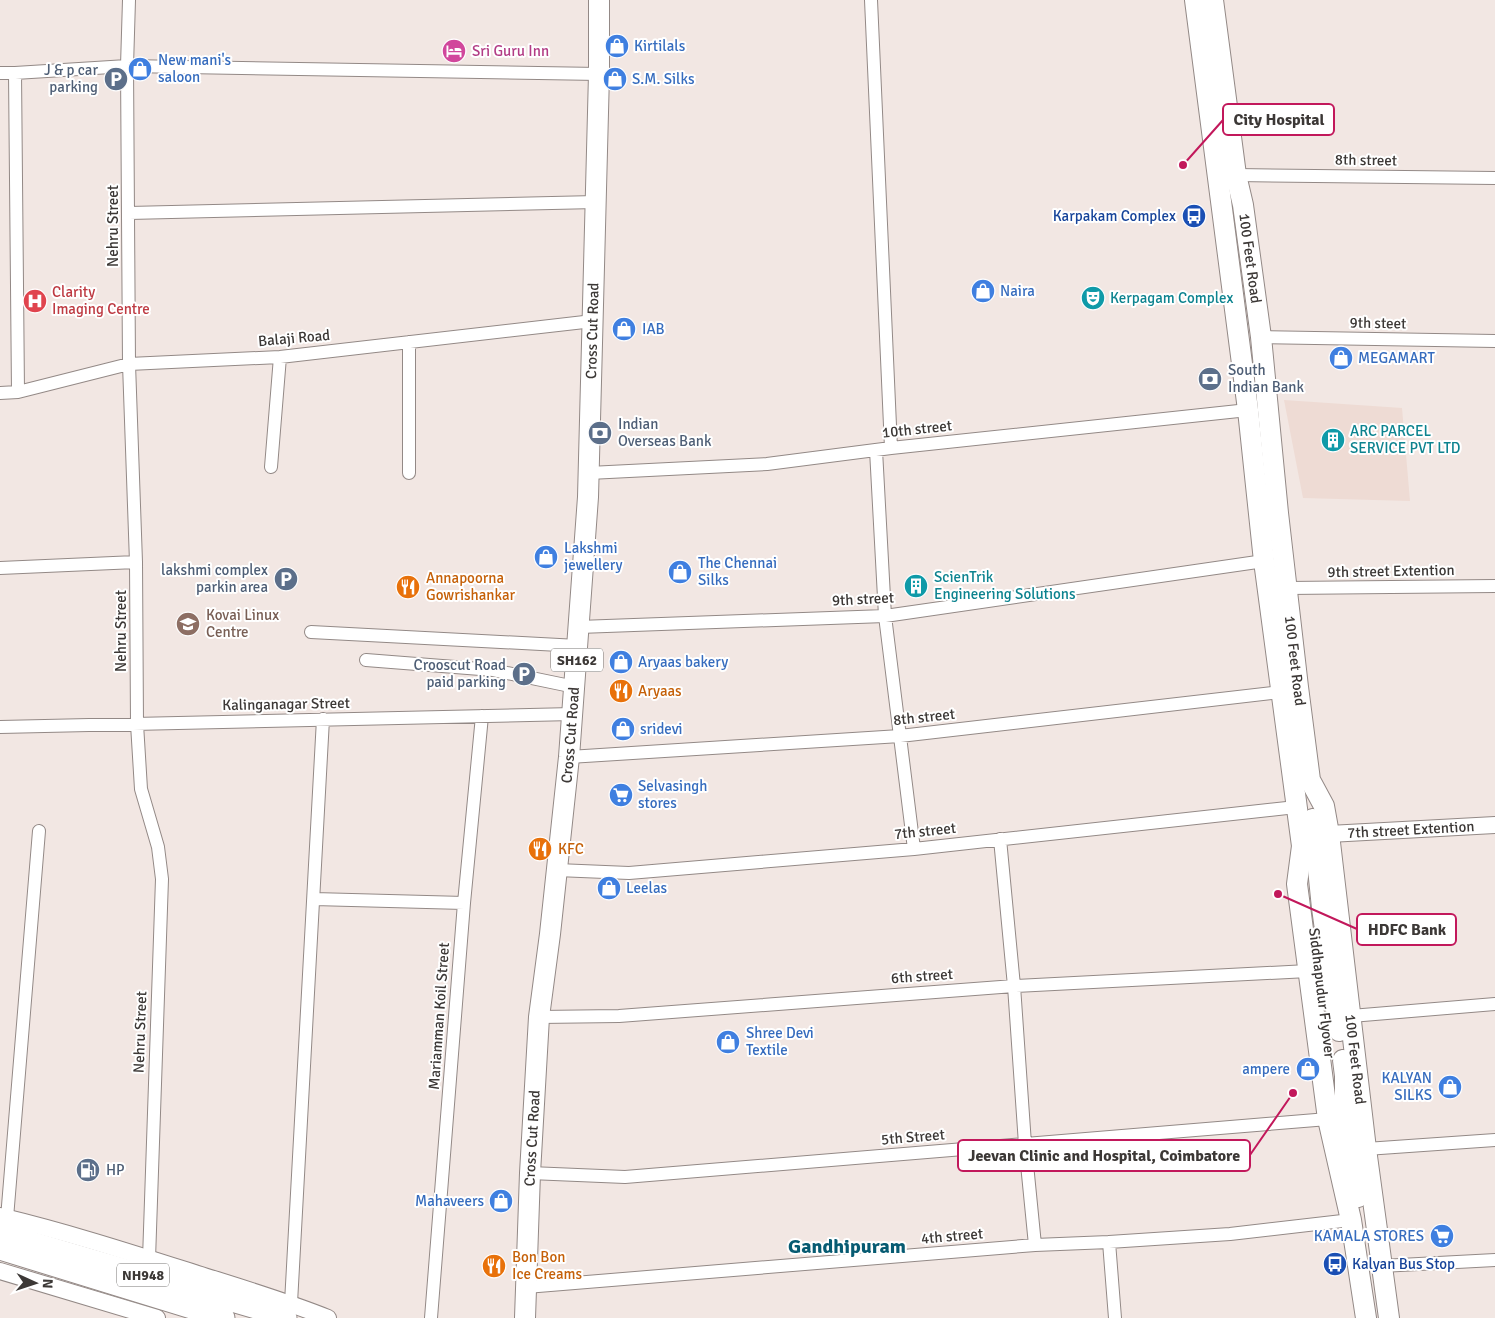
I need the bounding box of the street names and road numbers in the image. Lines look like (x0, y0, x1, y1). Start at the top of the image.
street label: 8th street (1335, 150, 1397, 170)
street label: Nehru Street (104, 185, 122, 267)
street label: 100 Feet Road (1235, 212, 1265, 304)
street label: Cross Cut Road (582, 282, 603, 379)
street label: 9th steet (1349, 314, 1407, 332)
street label: Balaji Road (257, 326, 331, 350)
street label: 10th street (881, 416, 953, 442)
street label: 9th street Extention (1327, 561, 1455, 581)
street label: 9th street (832, 588, 894, 610)
street label: Nehru Street (112, 590, 130, 672)
street label: 100 Feet Road (1281, 615, 1309, 707)
road number: SH162 (551, 648, 603, 672)
street label: Cross Cut Road (557, 686, 583, 784)
street label: Kalinganagar Street (222, 694, 350, 714)
street label: 8th street (892, 705, 956, 729)
street label: 7th street Extention (1347, 817, 1475, 842)
street label: 7th street (893, 819, 957, 843)
street label: Siddhapudur Flyover (1305, 927, 1339, 1060)
street label: Mariamman Koil Street (425, 942, 453, 1090)
street label: 6th street (890, 965, 954, 987)
street label: Nehru Street (130, 991, 150, 1073)
street label: 100 Feet Road (1341, 1013, 1370, 1105)
street label: Cross Cut Road (521, 1089, 544, 1187)
street label: 5th Street (880, 1125, 946, 1149)
street label: 4th street (920, 1224, 984, 1248)
road number: NH948 (117, 1264, 169, 1286)

